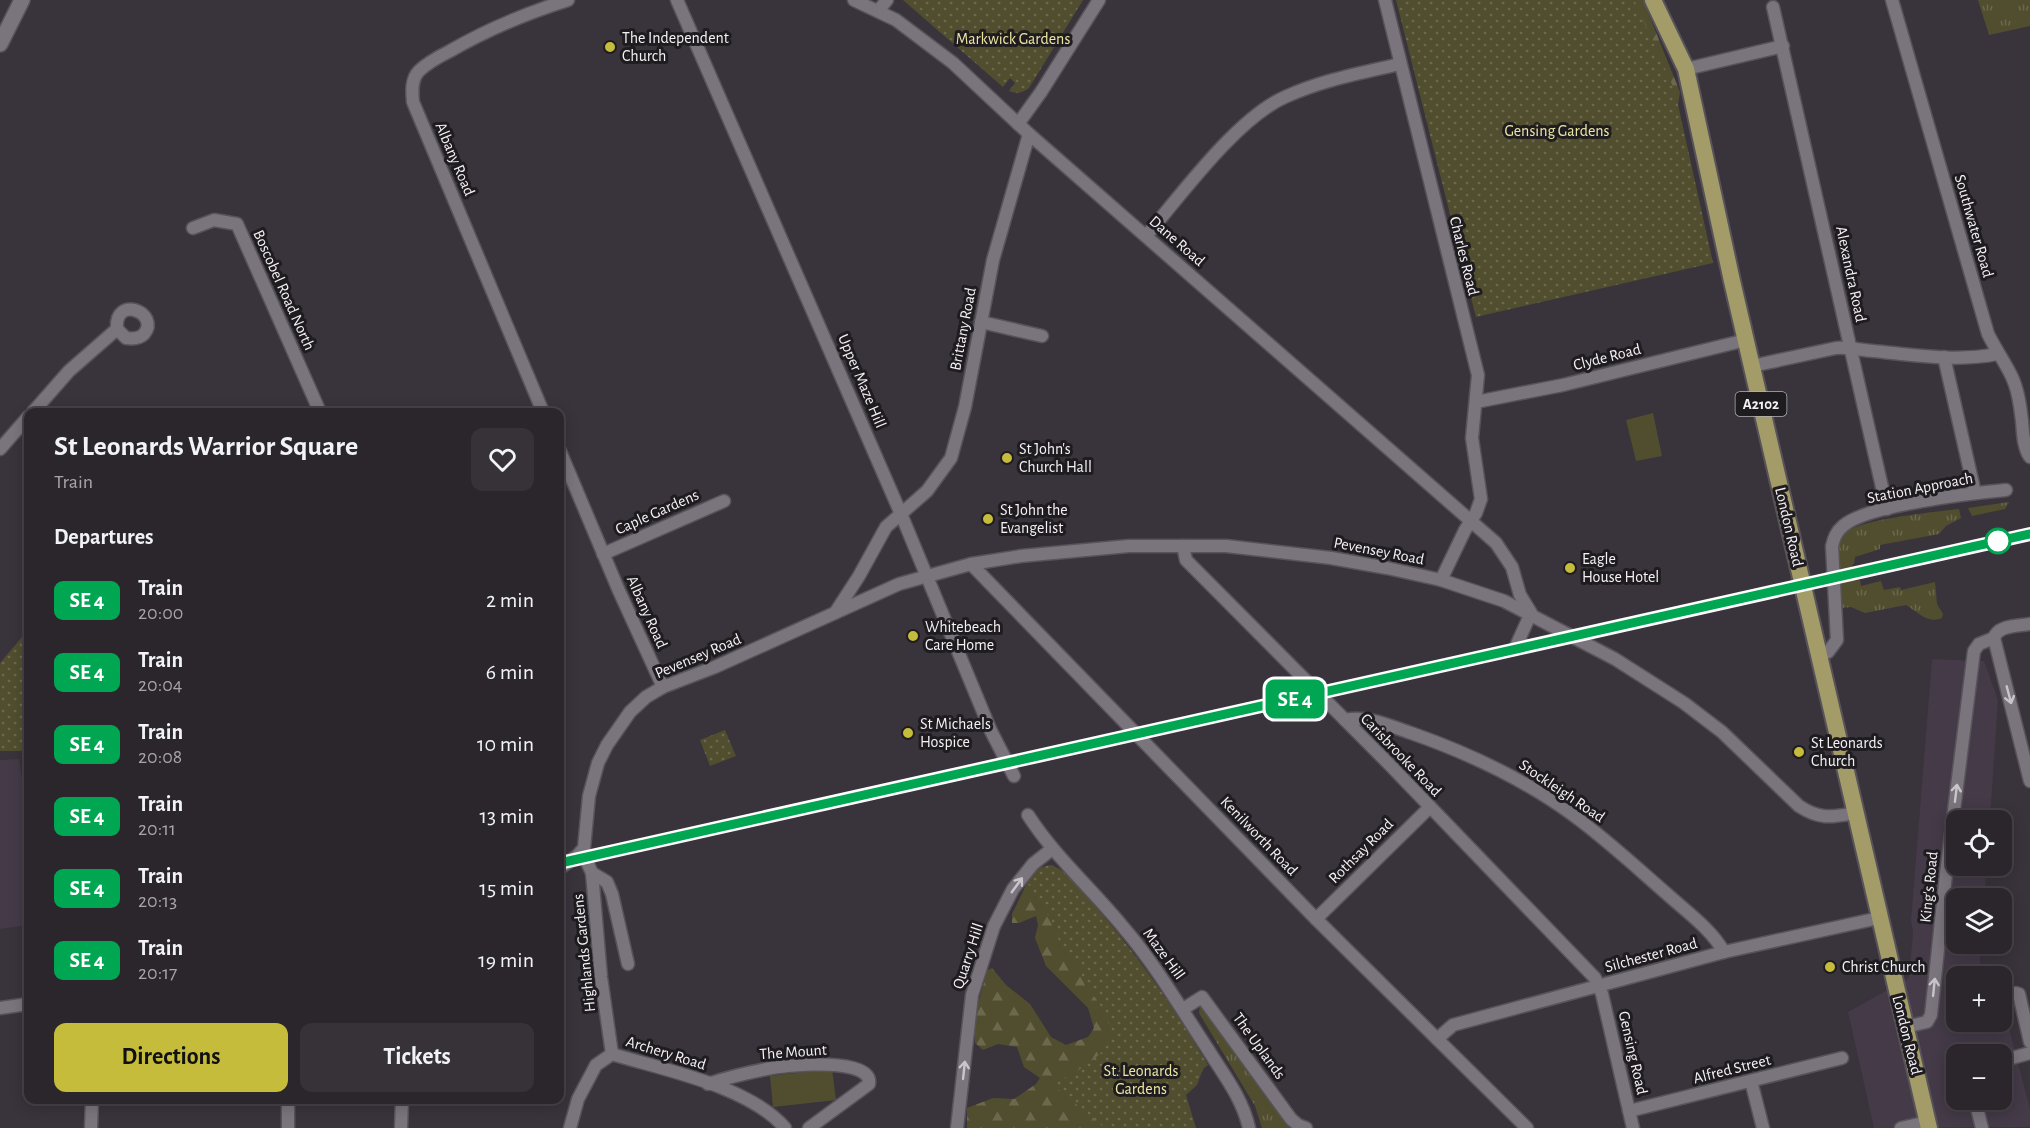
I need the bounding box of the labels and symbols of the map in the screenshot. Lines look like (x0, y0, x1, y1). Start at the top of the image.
place label: The Independent Church (622, 30, 729, 64)
park label: Markwick Gardens (956, 31, 1070, 47)
marker: The Independent Church (603, 40, 617, 54)
street label: Albany Road (431, 120, 478, 198)
park label: Gensing Gardens (1504, 123, 1610, 139)
street label: Southwater Road (1952, 173, 1996, 279)
street label: Dane Road (1146, 213, 1208, 269)
street label: Charles Road (1446, 215, 1482, 297)
street label: Alexandra Road (1833, 224, 1869, 324)
street label: Boscobel Road North (250, 227, 318, 353)
street label: Brittany Road (947, 286, 980, 372)
street label: Upper Maze Hill (835, 332, 889, 430)
street label: Clyde Road (1572, 341, 1643, 374)
road number: A2102 (1736, 392, 1786, 416)
place label: St John's Church Hall (1019, 441, 1092, 475)
marker: St John's Church Hall (1000, 451, 1014, 465)
street label: Station Approach (1866, 470, 1974, 506)
street label: Caple Gardens (613, 486, 701, 538)
street label: London Road (1772, 486, 1806, 568)
place label: St John the Evangelist (1000, 502, 1068, 536)
marker: St John the Evangelist (981, 512, 995, 526)
unlabelled marker (1985, 528, 2011, 554)
street label: Pevensey Road (1332, 534, 1426, 569)
place label: Eagle House Hotel (1582, 551, 1659, 585)
marker: Eagle House Hotel (1563, 561, 1577, 575)
street label: Albany Road (623, 573, 670, 651)
place label: Whitebeach Care Home (925, 619, 1001, 653)
marker: Whitebeach Care Home (906, 629, 920, 643)
street label: Pevensey Road (653, 631, 744, 682)
line badge: SE 4 (1253, 680, 1337, 718)
one-way arrow (2004, 685, 2015, 704)
street label: Carisbrooke Road (1358, 710, 1444, 800)
place label: St Michaels Hospice (920, 716, 991, 750)
marker: St Michaels Hospice (901, 726, 915, 740)
place label: St Leonards Church (1811, 735, 1883, 769)
marker: St Leonards Church (1792, 745, 1806, 759)
street label: Stockleigh Road (1516, 757, 1608, 825)
one-way arrow (1951, 784, 1962, 804)
street label: Kenilworth Road (1217, 793, 1301, 879)
street label: Rothsay Road (1326, 816, 1397, 887)
street label: King's Road (1917, 851, 1941, 923)
one-way arrow (1011, 877, 1023, 893)
street label: Highlands Gardens (570, 893, 598, 1013)
street label: Quarry Hill (950, 921, 987, 991)
street label: Maze Hill (1140, 925, 1188, 983)
street label: Silchester Road (1603, 935, 1699, 975)
place label: Christ Church (1842, 959, 1925, 975)
marker: Christ Church (1823, 960, 1837, 974)
one-way arrow (1929, 977, 1940, 997)
street label: London Road (1889, 994, 1925, 1076)
street label: The Uplands (1230, 1010, 1288, 1082)
street label: Gensing Road (1616, 1010, 1650, 1096)
street label: Archery Road (624, 1033, 708, 1074)
street label: The Mount (759, 1042, 827, 1062)
street label: Alfred Street (1692, 1052, 1772, 1086)
one-way arrow (958, 1060, 969, 1080)
park label: St. Leonards Gardens (1104, 1063, 1178, 1097)

